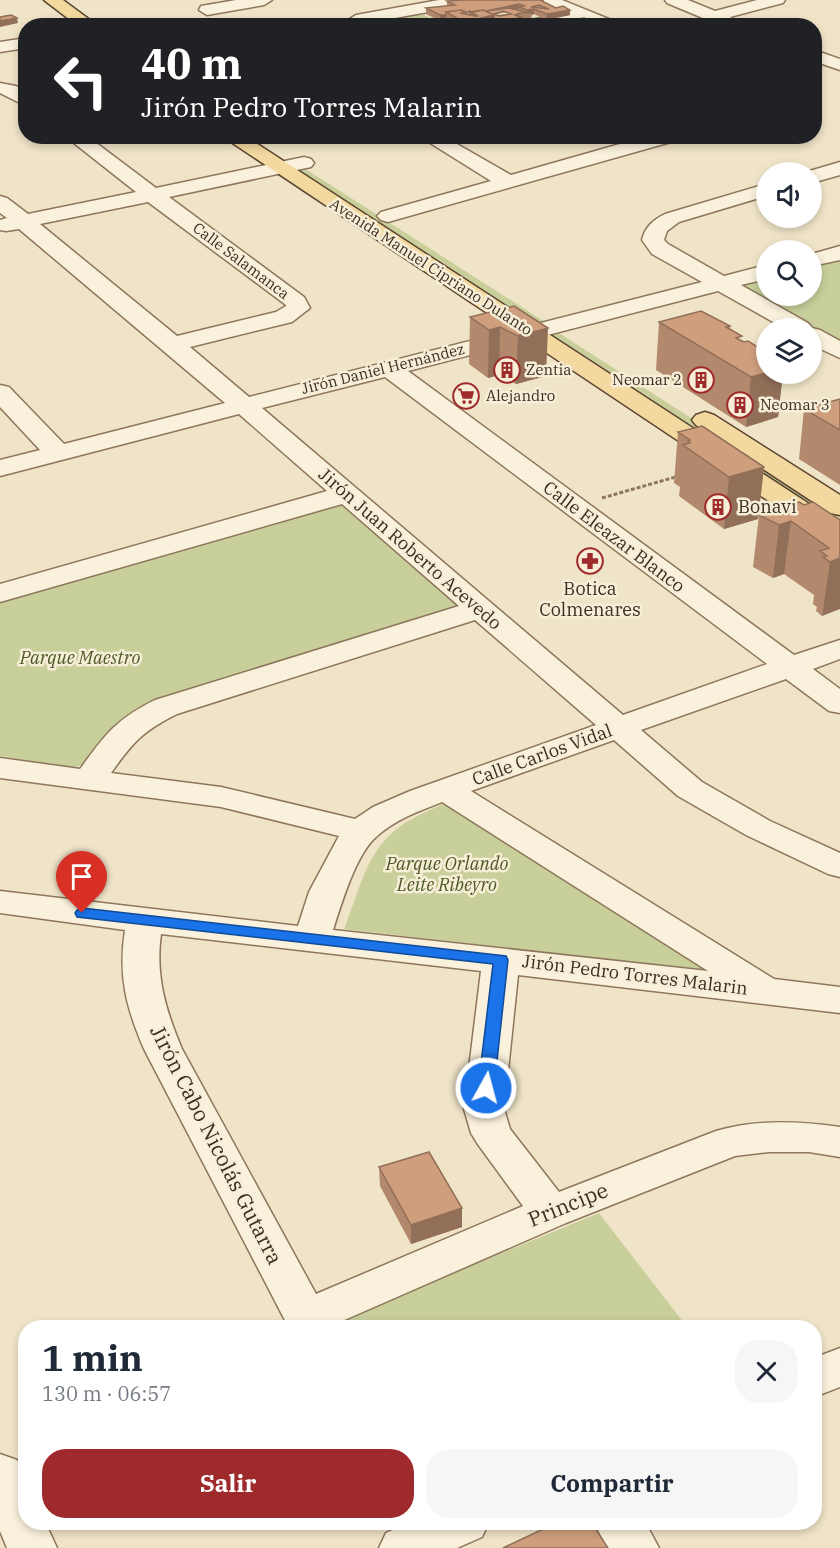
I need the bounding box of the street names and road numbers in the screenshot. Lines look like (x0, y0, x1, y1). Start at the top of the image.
street label: Avenida Manuel Cipriano Dulanto (326, 194, 536, 339)
street label: Calle Salamanca (189, 218, 293, 303)
street label: Jirón Daniel Hernández (299, 339, 466, 398)
street label: Jirón Juan Roberto Acevedo (314, 463, 507, 634)
street label: Calle Eleazar Blanco (539, 476, 690, 597)
street label: Calle Carlos Vidal (469, 719, 615, 791)
street label: Jirón Pedro Torres Malarin (521, 949, 749, 1000)
street label: Jirón Cabo Nicolás Gutarra (144, 1020, 290, 1269)
street label: Principe (523, 1175, 612, 1233)

